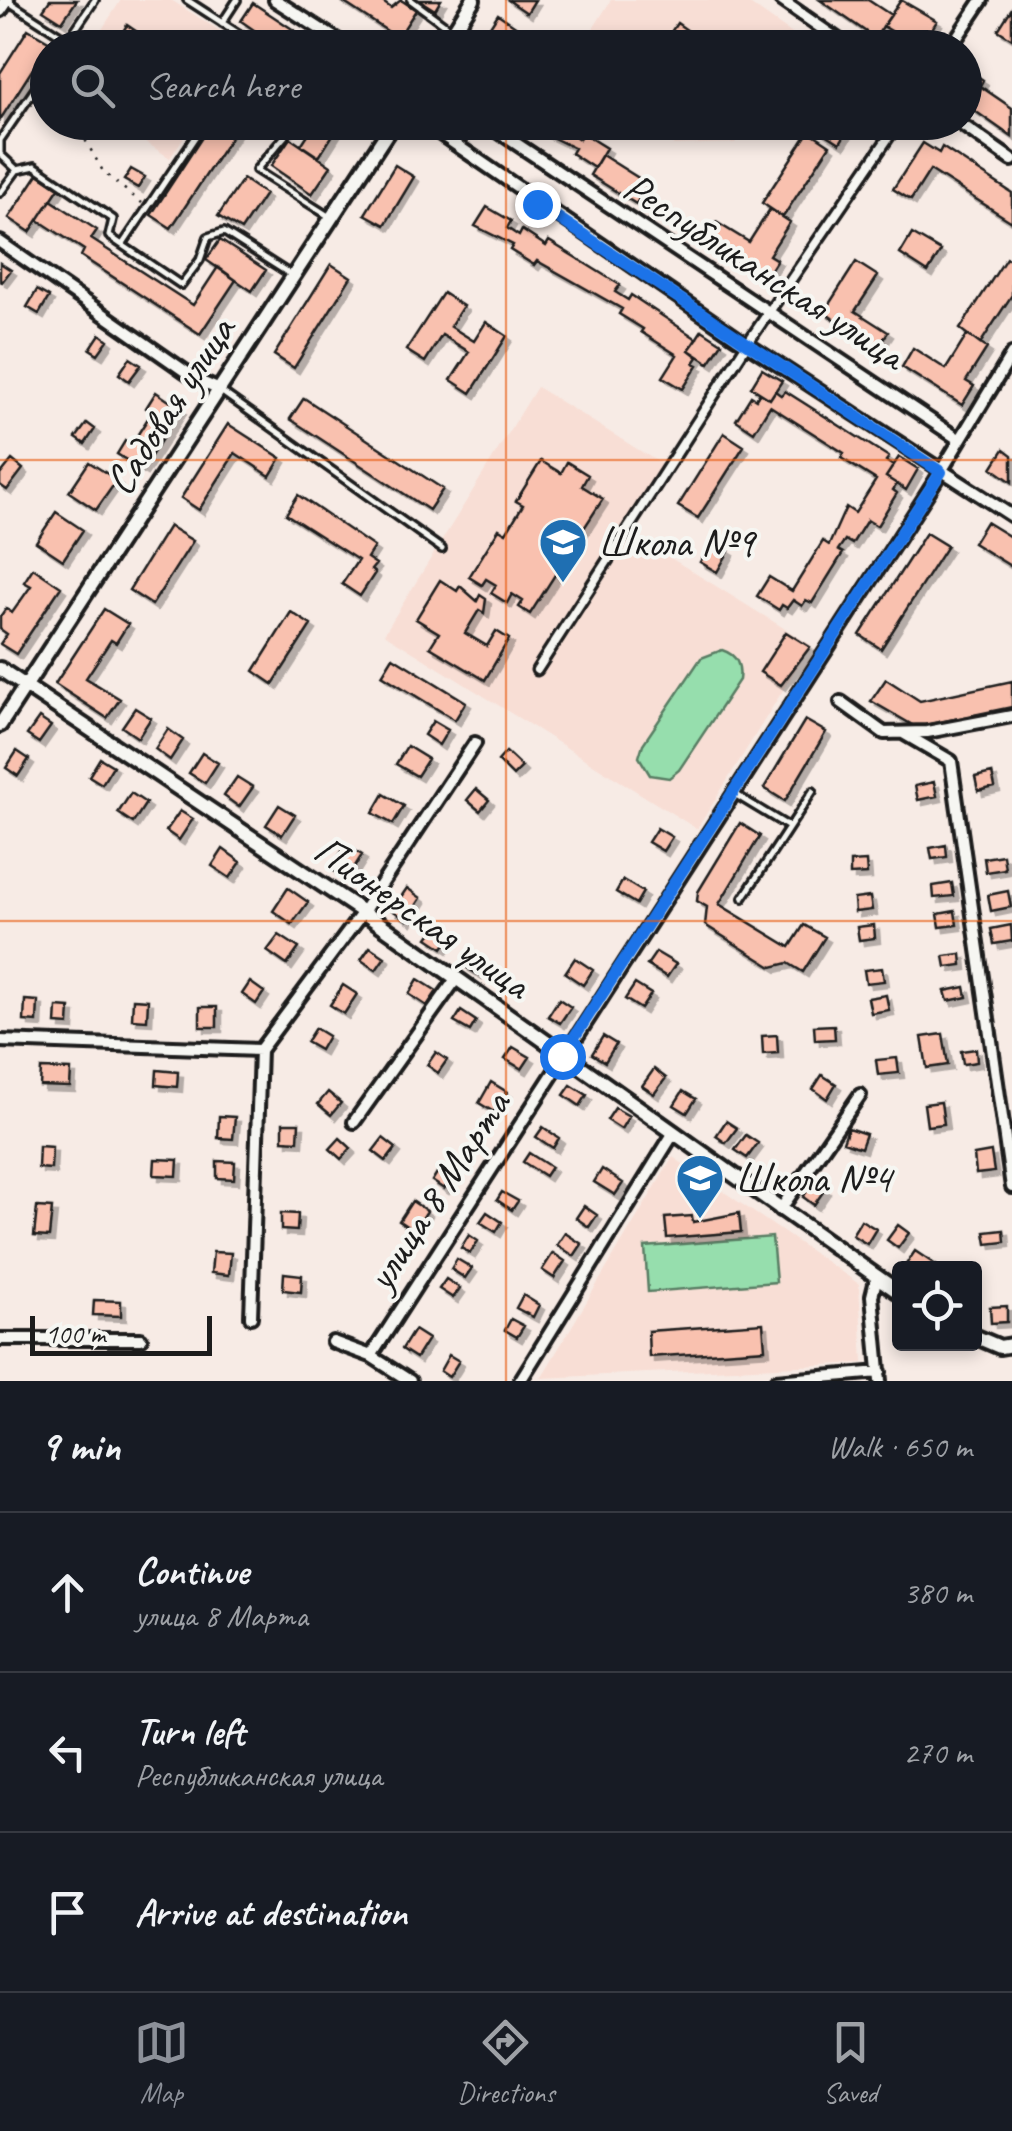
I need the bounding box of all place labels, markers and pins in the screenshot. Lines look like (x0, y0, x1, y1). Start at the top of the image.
school or university icon: Школа №9 (537, 516, 589, 584)
place label: Школа №9 (598, 516, 758, 569)
school or university icon: Школа №4 (674, 1152, 726, 1220)
place label: Школа №4 (735, 1152, 896, 1205)

